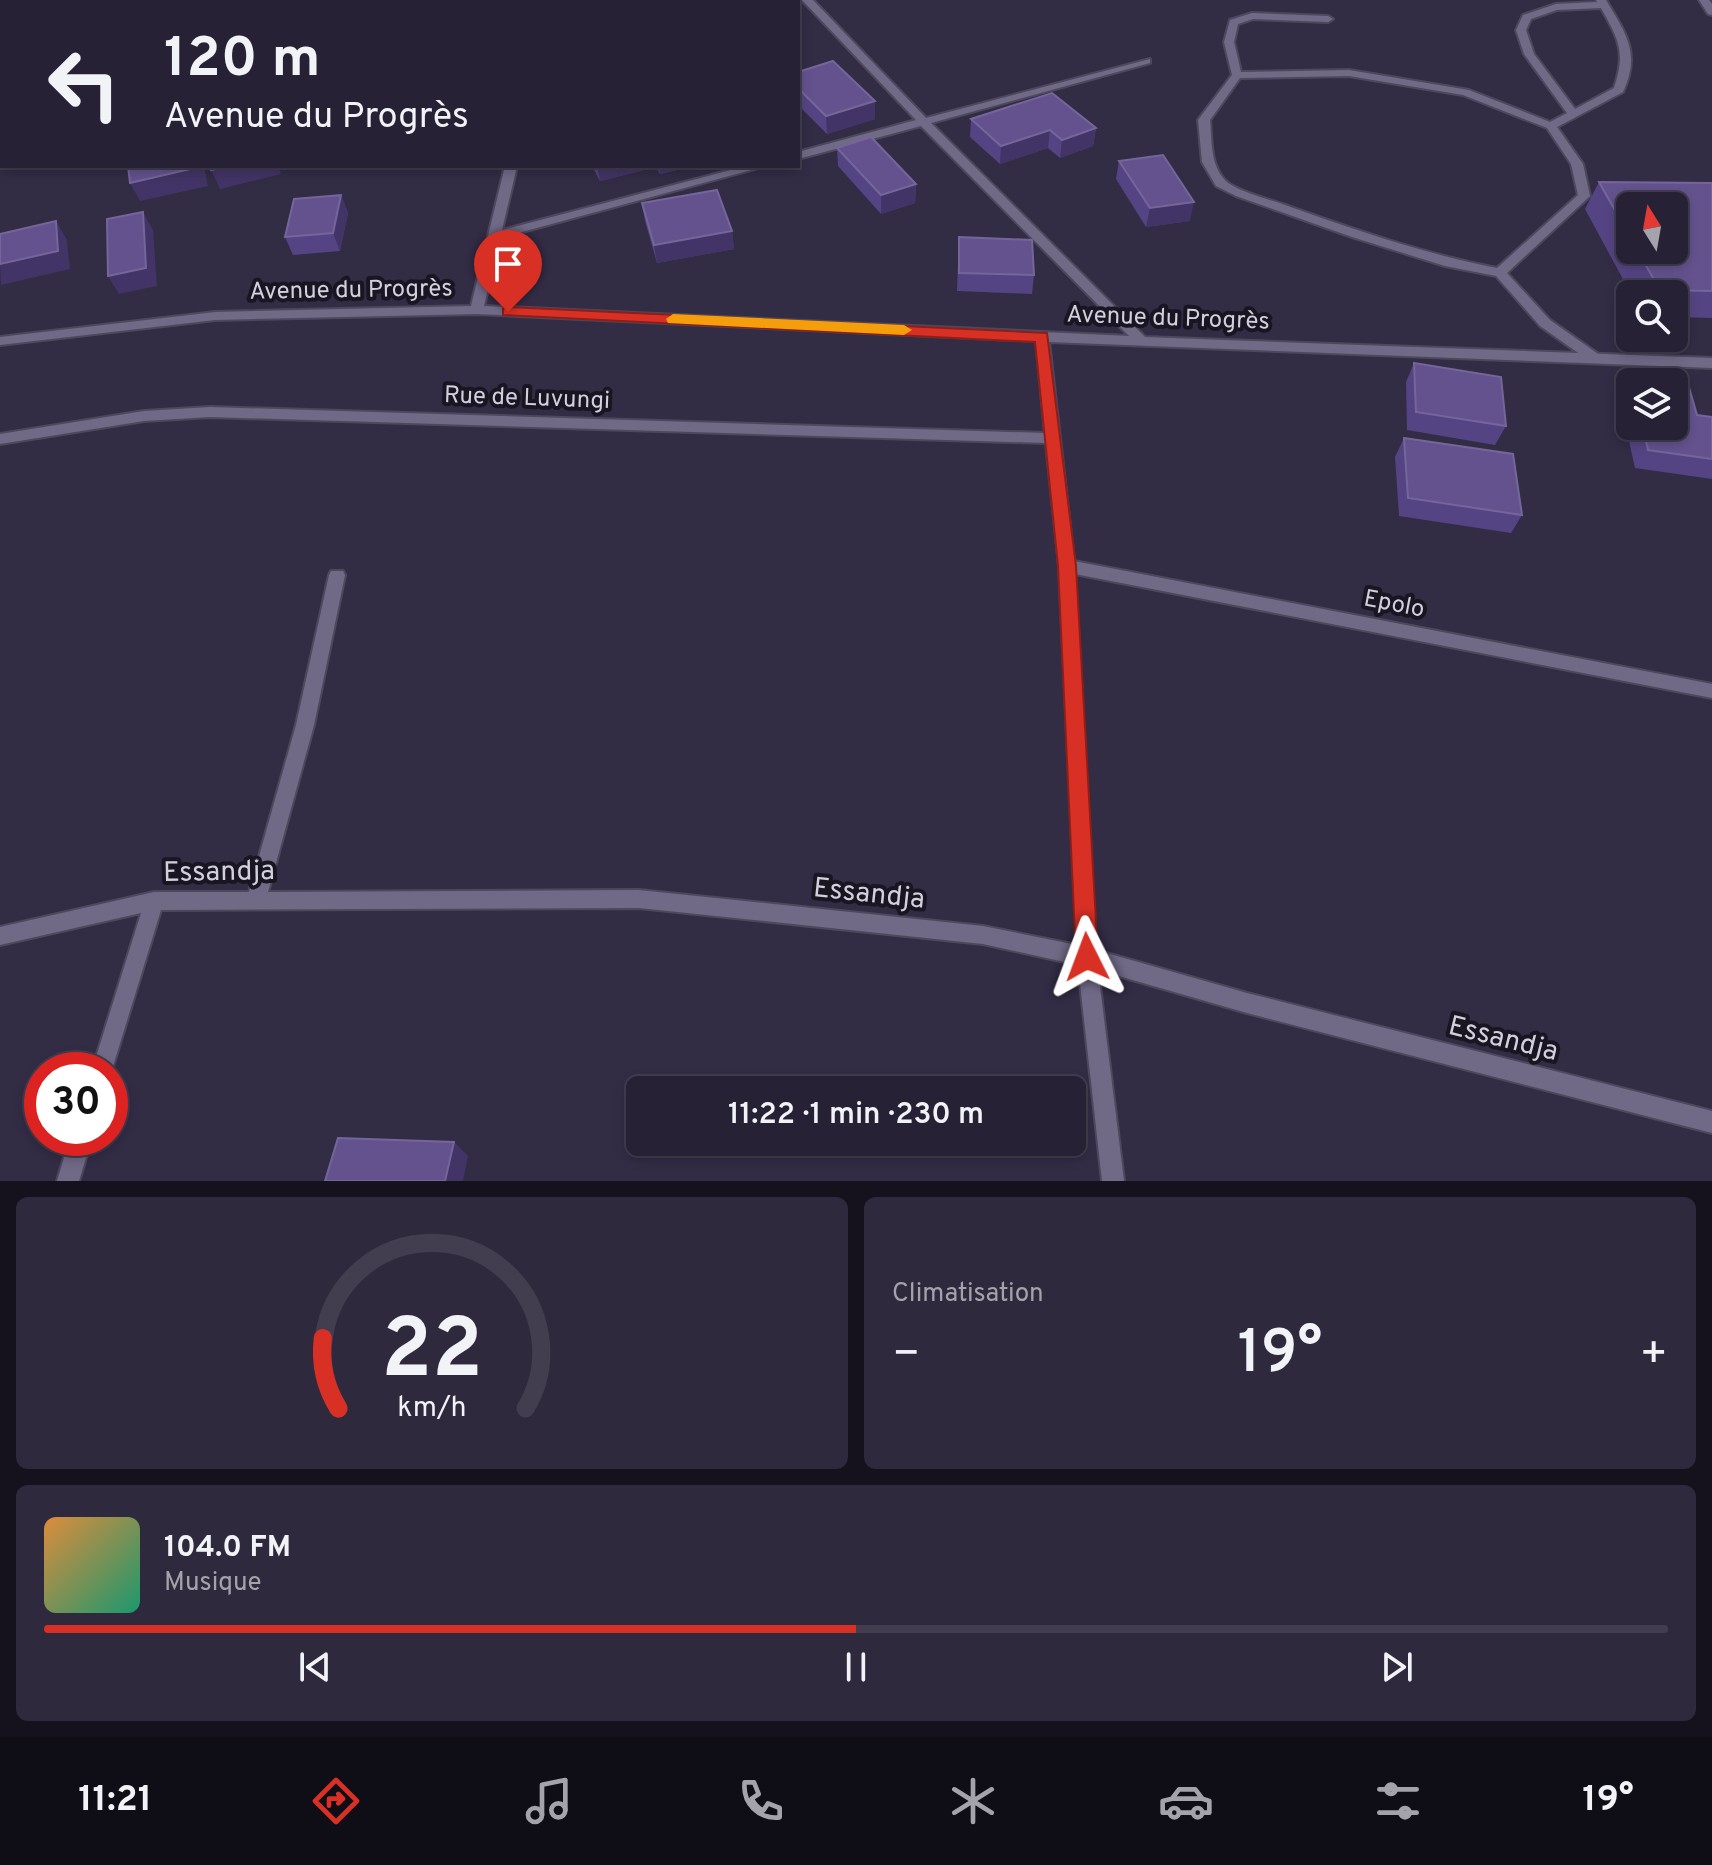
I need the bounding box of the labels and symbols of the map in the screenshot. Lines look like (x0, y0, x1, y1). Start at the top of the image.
north arrow (1616, 192, 1688, 264)
pin (474, 230, 542, 312)
street label: Avenue du Progrès (249, 274, 453, 308)
street label: Avenue du Progrès (1066, 300, 1270, 338)
street label: Rue de Luvungi (443, 381, 611, 417)
street label: Epolo (1361, 584, 1427, 626)
street label: Essandja (163, 854, 275, 892)
street label: Essandja (811, 871, 927, 919)
position arrow (1045, 915, 1129, 999)
street label: Essandja (1444, 1009, 1562, 1071)
speed limit sign: 30 (24, 1052, 128, 1156)

